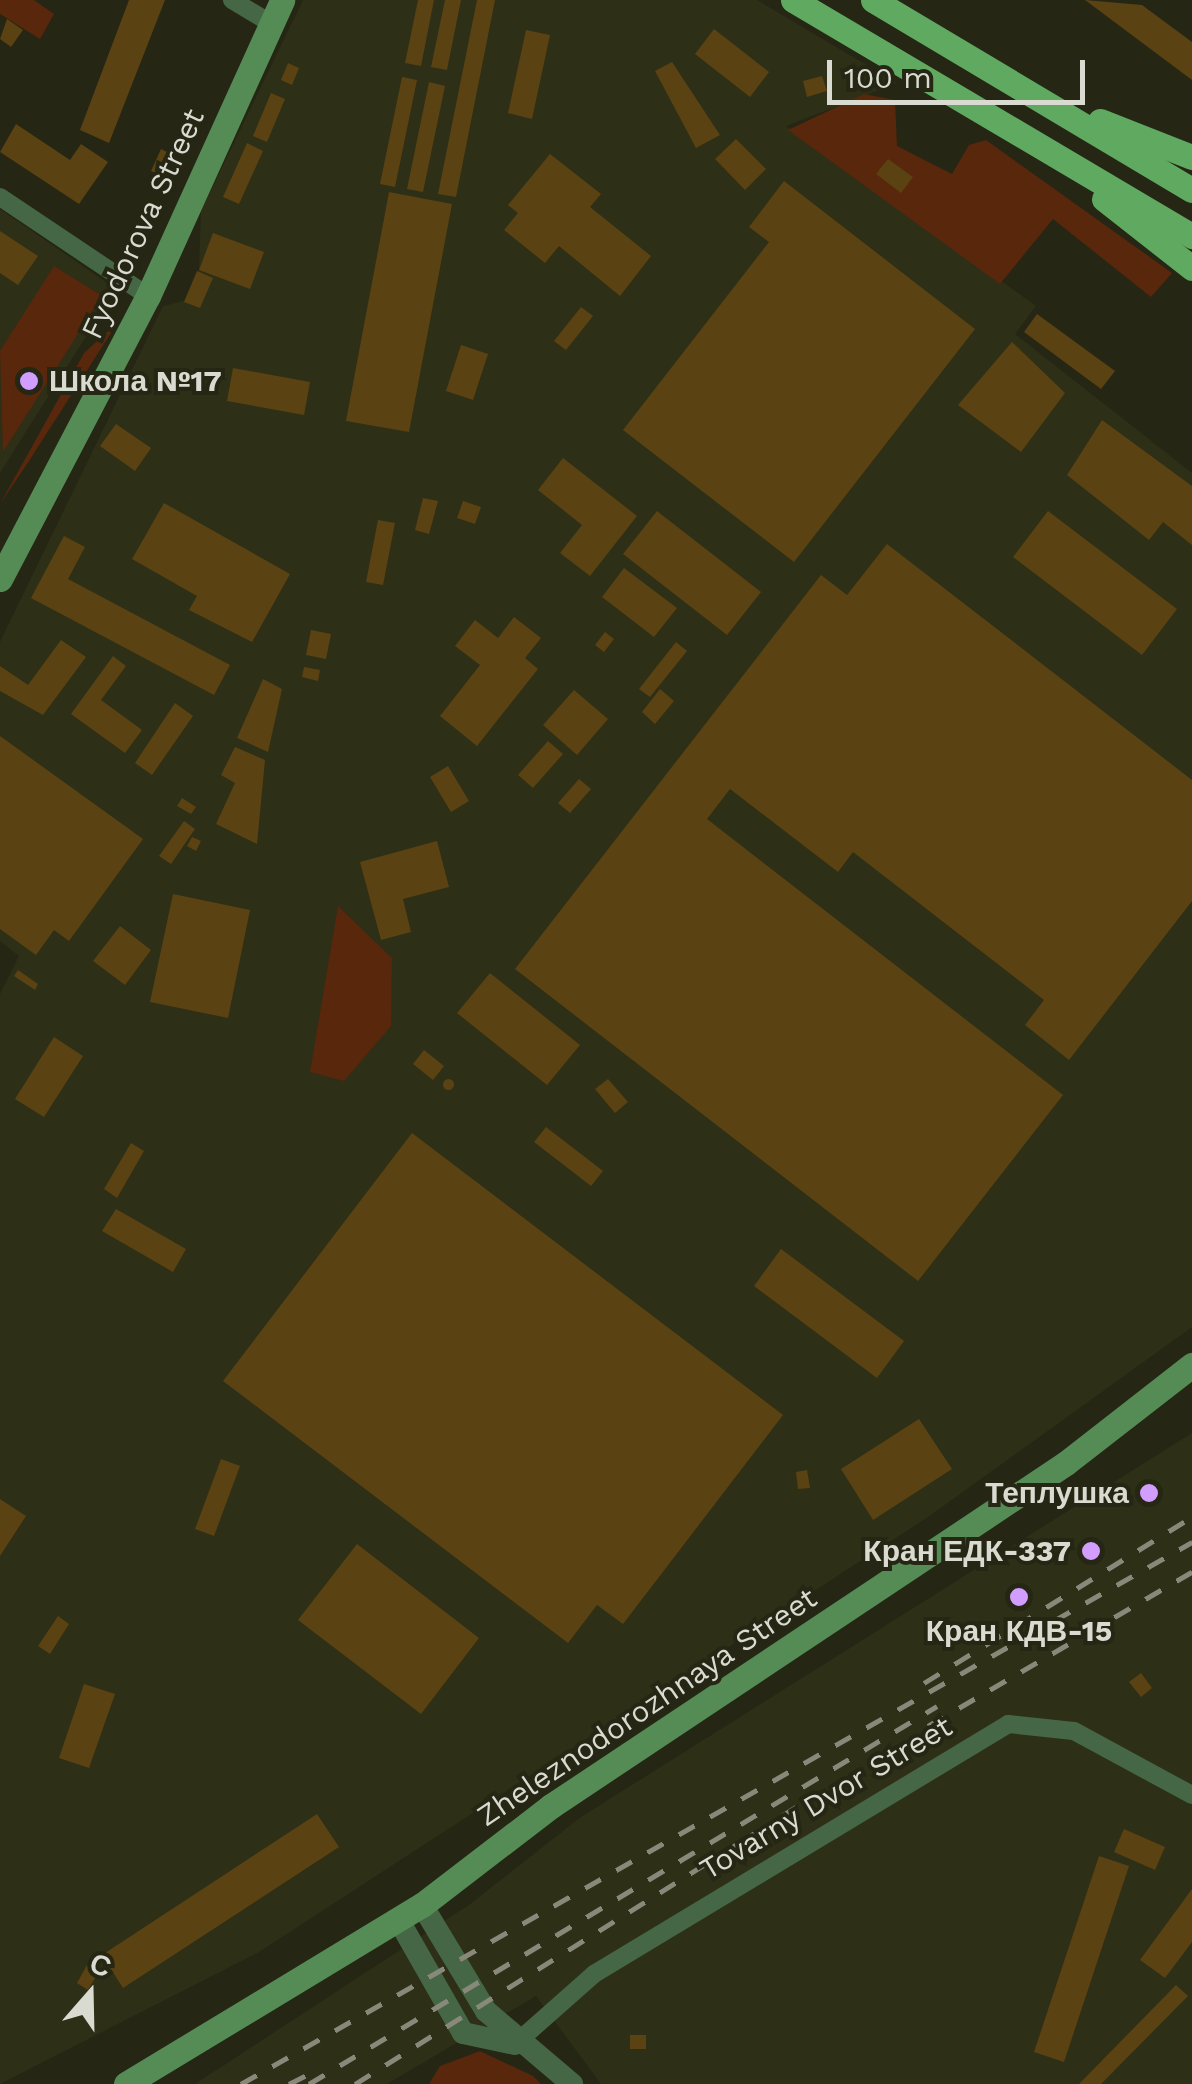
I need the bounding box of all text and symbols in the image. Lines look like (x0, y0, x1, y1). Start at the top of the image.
scale bar (832, 40, 1090, 102)
text: 100 m (844, 60, 932, 95)
street label: Fyodorova Street (74, 103, 212, 345)
place label: Школа №17 (49, 363, 222, 399)
marker: Школа №17 (18, 370, 40, 392)
place label: Теплушка (985, 1475, 1129, 1511)
marker: Теплушка (1138, 1482, 1160, 1504)
place label: Кран ЕДК-337 (863, 1533, 1071, 1569)
marker: Кран ЕДК-337 (1080, 1540, 1102, 1562)
street label: Zheleznodorozhnaya Street (470, 1580, 824, 1834)
marker: Кран КДВ-15 (1008, 1586, 1030, 1608)
place label: Кран КДВ-15 (926, 1613, 1112, 1649)
street label: Tovarny Dvor Street (693, 1708, 959, 1888)
north arrow (40, 1944, 140, 2044)
text: С (85, 1946, 116, 1984)

